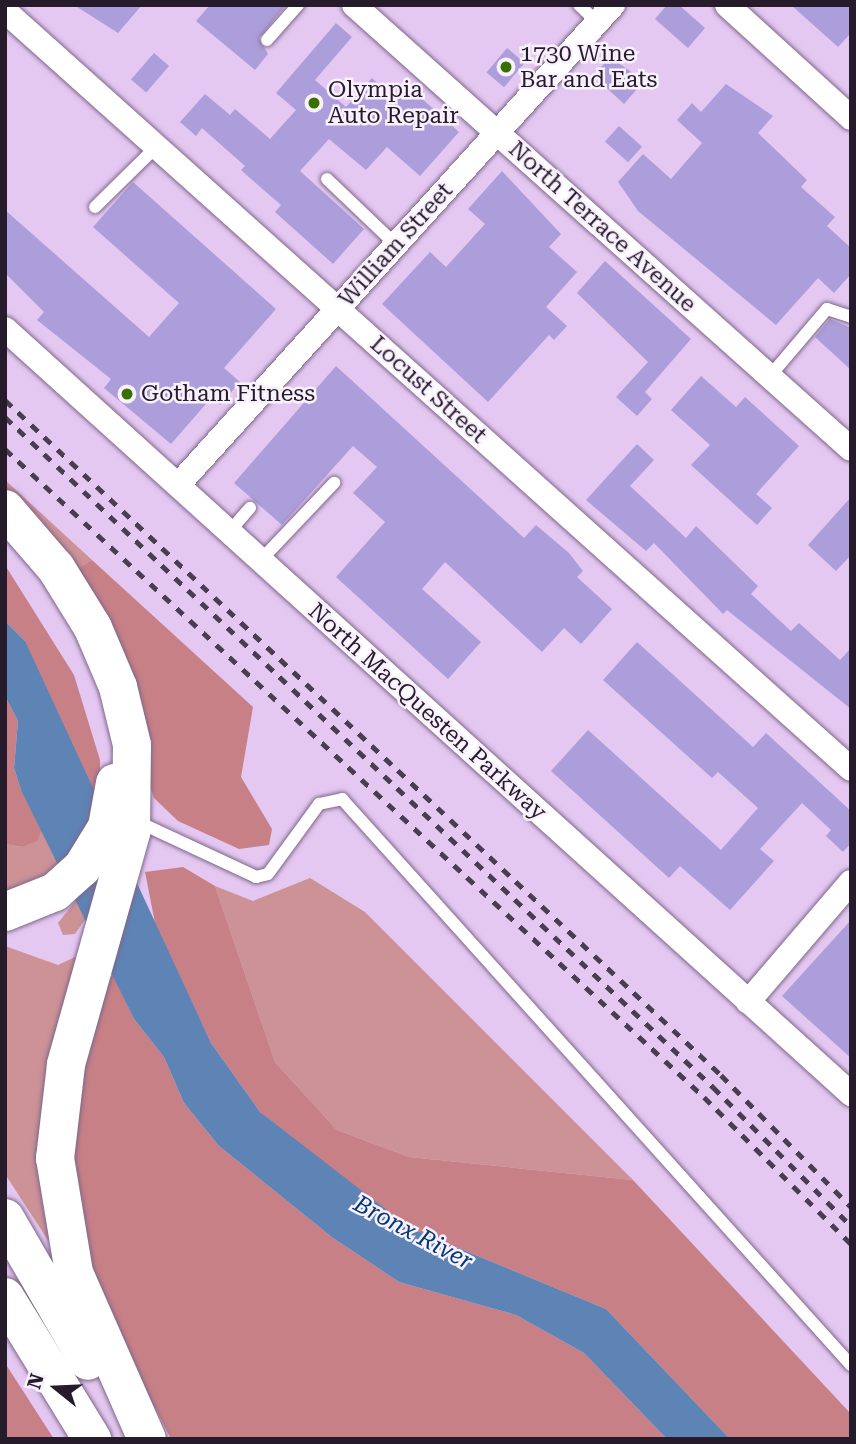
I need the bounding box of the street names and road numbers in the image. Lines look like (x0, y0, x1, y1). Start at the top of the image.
street label: North Terrace Avenue (503, 136, 701, 318)
street label: William Street (333, 177, 459, 313)
street label: Locust Street (364, 331, 492, 449)
street label: North MacQuesten Parkway (302, 598, 552, 826)

